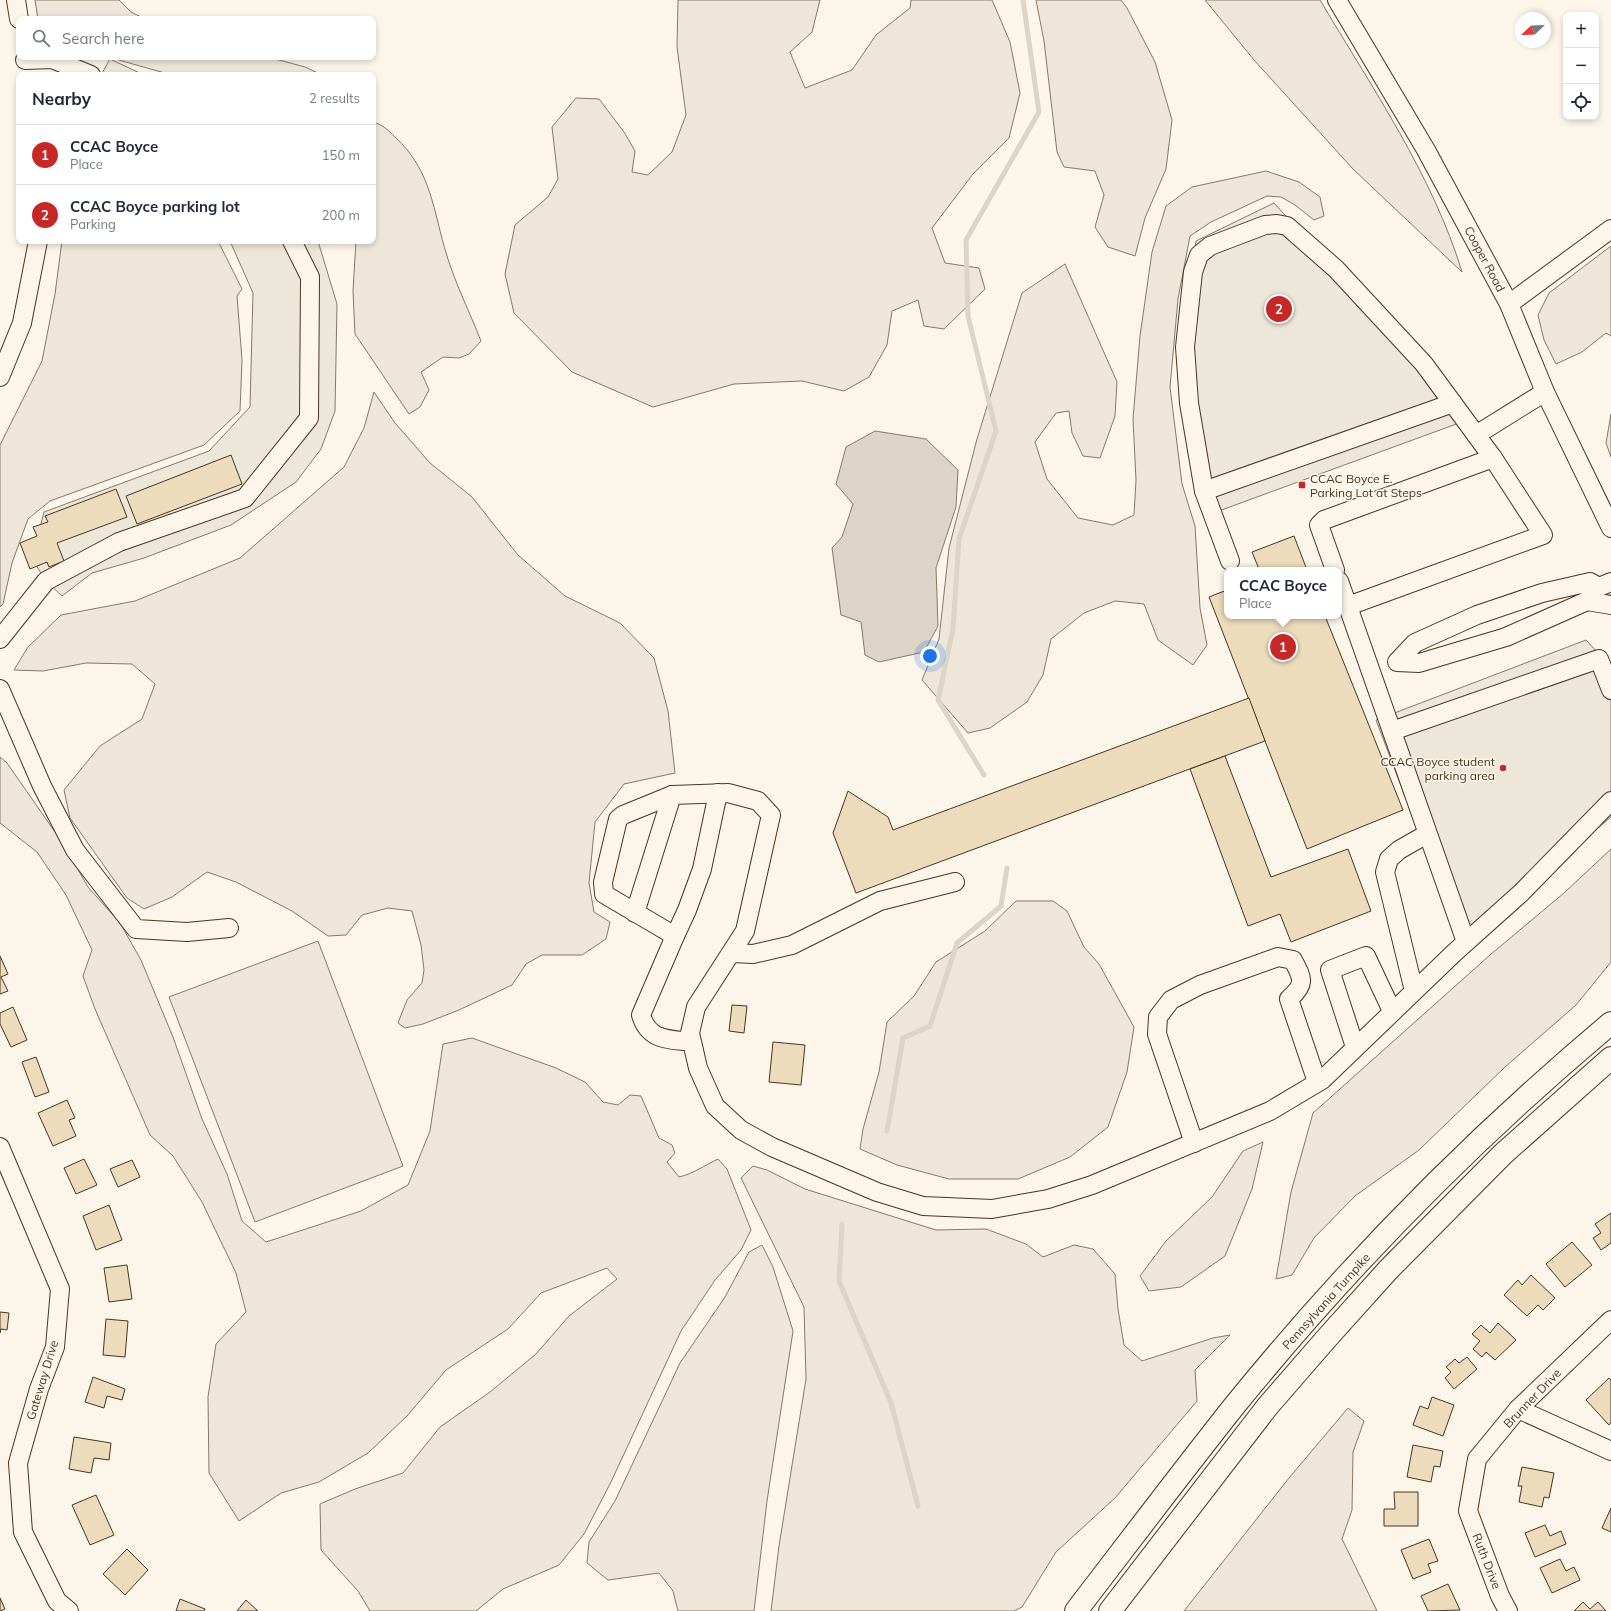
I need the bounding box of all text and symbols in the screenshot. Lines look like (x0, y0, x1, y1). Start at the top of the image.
north arrow (1515, 12, 1551, 48)
map controls (1563, 12, 1599, 120)
button: + (1563, 12, 1599, 48)
search box (16, 16, 376, 60)
icon: search (30, 27, 52, 49)
text: Search here (62, 29, 144, 48)
button: − (1563, 48, 1599, 84)
button: locate (1563, 84, 1599, 120)
text: Nearby (32, 88, 91, 109)
text: 2 results (309, 90, 360, 106)
text: CCAC Boyce (70, 137, 158, 156)
text: 1 (41, 147, 49, 163)
text: 150 m (322, 147, 360, 163)
text: Place (70, 156, 103, 172)
text: CCAC Boyce parking lot (70, 197, 240, 216)
text: 2 (41, 207, 49, 223)
text: 200 m (322, 207, 360, 223)
text: Parking (70, 216, 116, 232)
street label: Cooper Road (1461, 224, 1509, 294)
pin: 2 (1266, 294, 1292, 324)
place label: CCAC Boyce E. Parking Lot at Steps (1310, 471, 1422, 500)
marker: CCAC Boyce E. Parking Lot at Steps (1297, 480, 1307, 490)
popup (1224, 567, 1342, 619)
text: CCAC Boyce (1239, 576, 1327, 595)
text: Place (1239, 595, 1272, 611)
pin: 1 (1270, 632, 1296, 662)
your location (920, 646, 940, 666)
place label: CCAC Boyce student parking area (1380, 754, 1495, 783)
marker: CCAC Boyce student parking area (1498, 763, 1508, 773)
street label: Pennsylvania Turnpike (1279, 1250, 1373, 1352)
street label: Gateway Drive (23, 1338, 61, 1422)
street label: Brunner Drive (1500, 1365, 1564, 1431)
street label: Ruth Drive (1469, 1531, 1505, 1591)

